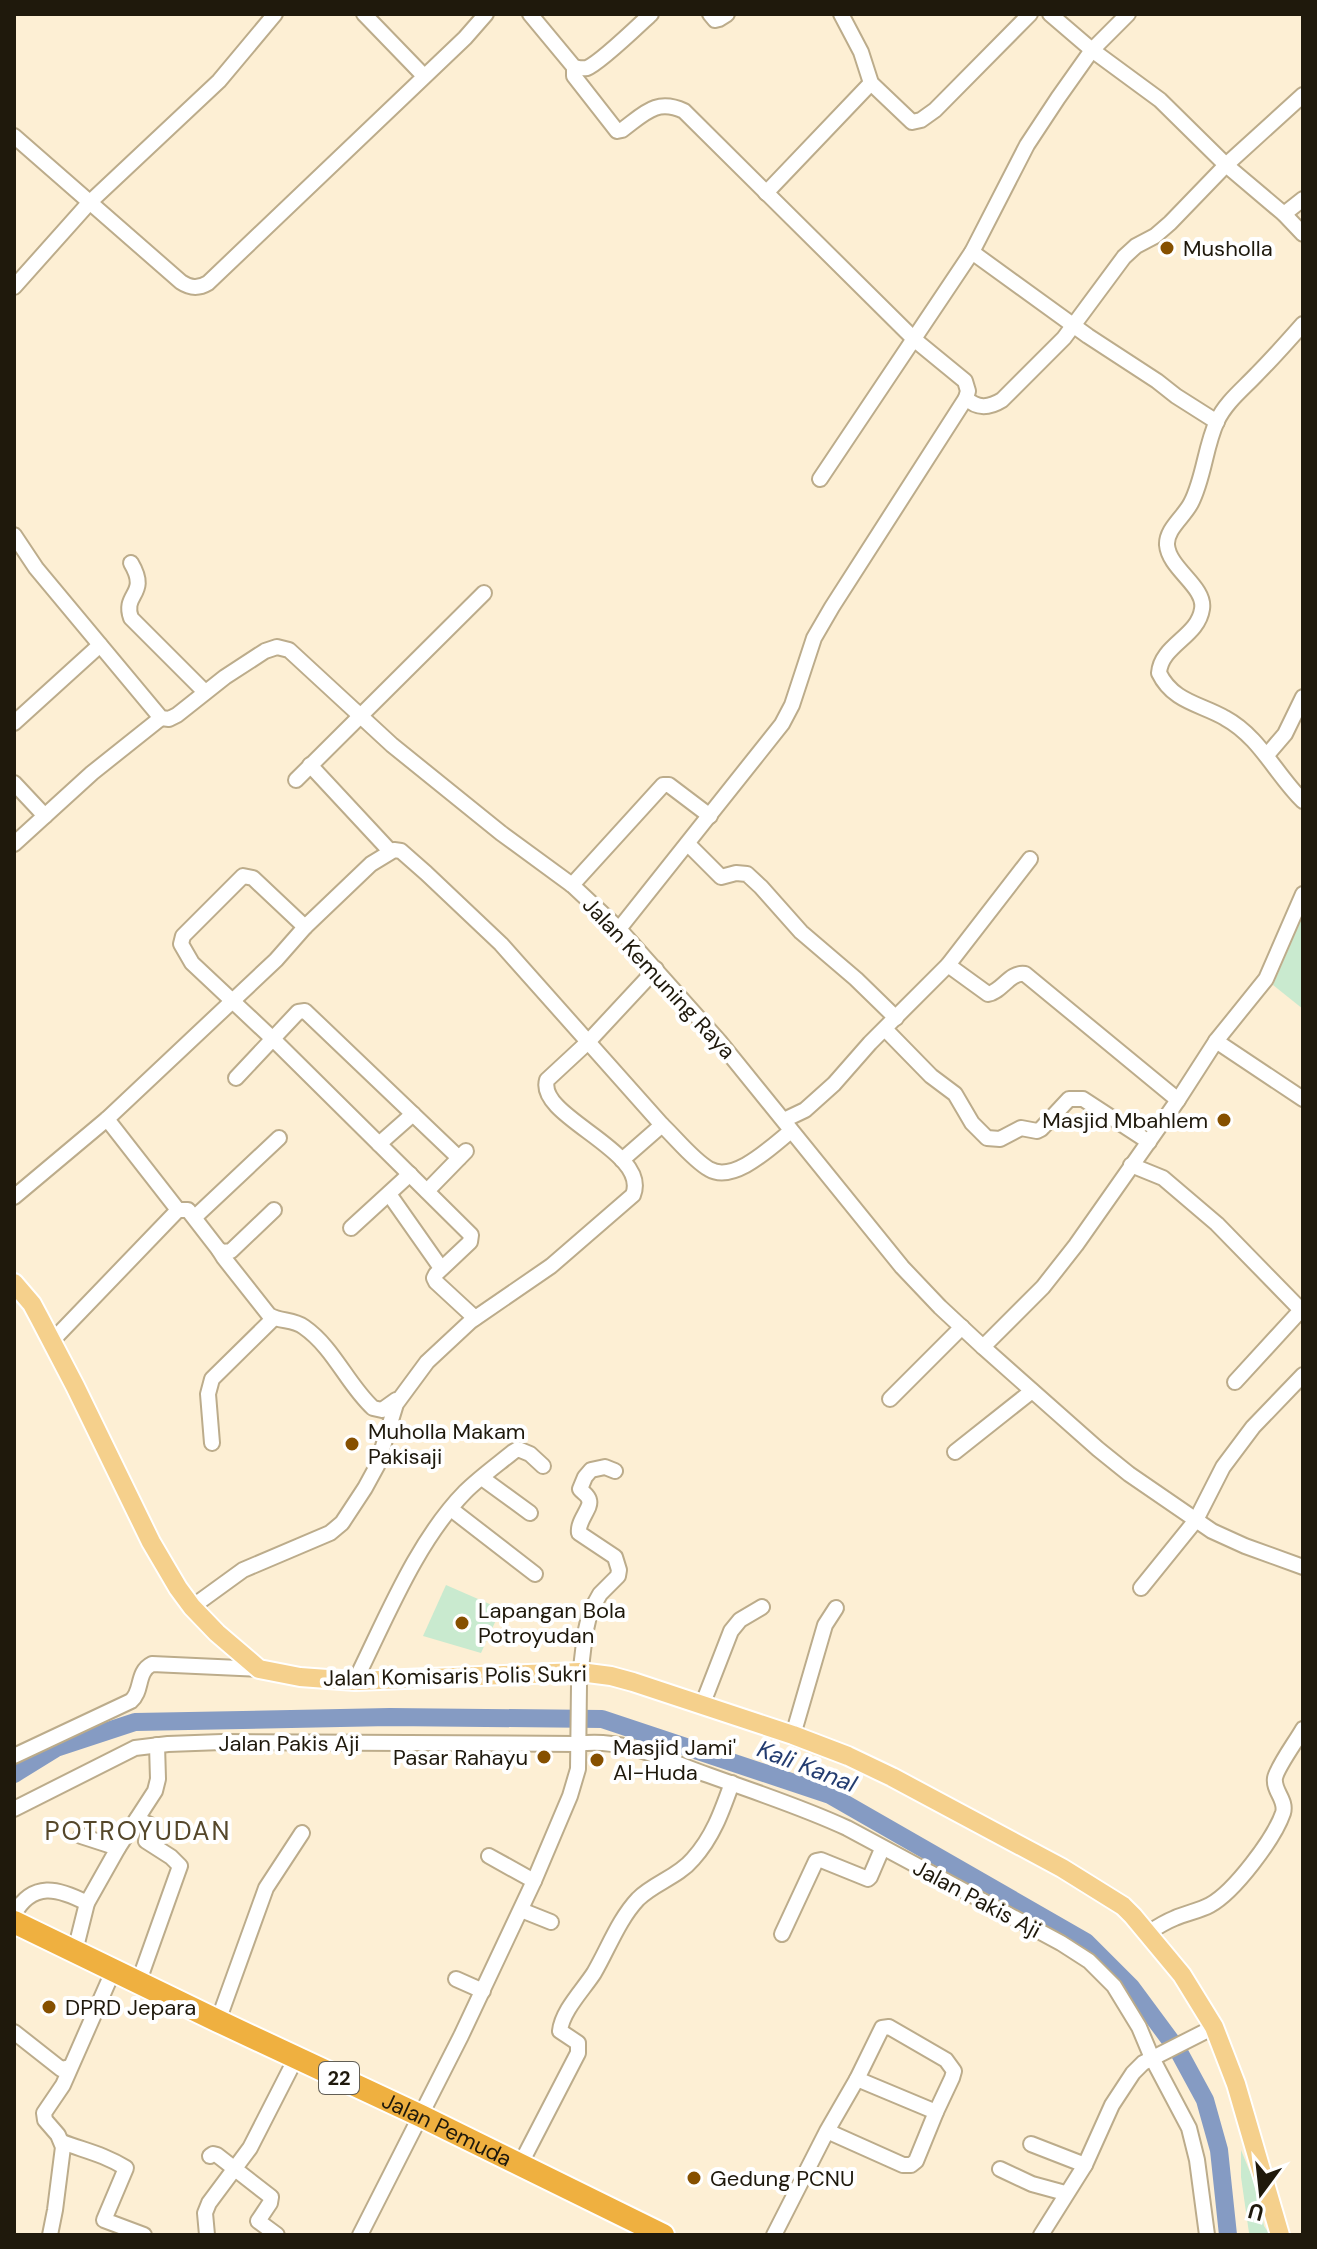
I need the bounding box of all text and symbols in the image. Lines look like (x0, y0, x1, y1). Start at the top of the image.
place label: Musholla (1183, 234, 1273, 263)
marker: Musholla (1158, 239, 1176, 257)
street label: Jalan Kemuning Raya (576, 891, 742, 1065)
place label: Masjid Mbahlem (1042, 1106, 1208, 1135)
marker: Masjid Mbahlem (1215, 1111, 1233, 1129)
place label: Muholla Makam Pakisaji (368, 1417, 525, 1471)
marker: Muholla Makam Pakisaji (343, 1435, 361, 1453)
place label: Lapangan Bola Potroyudan (478, 1596, 626, 1650)
marker: Lapangan Bola Potroyudan (453, 1614, 471, 1632)
street label: Jalan Komisaris Polis Sukri (323, 1659, 587, 1693)
street label: Jalan Pakis Aji (218, 1729, 360, 1758)
place label: Masjid Jami' Al-Huda (613, 1733, 736, 1787)
water label: Kali Kanal (753, 1733, 862, 1799)
place label: Pasar Rahayu (393, 1743, 528, 1772)
marker: Pasar Rahayu (535, 1748, 553, 1766)
marker: Masjid Jami' Al-Huda (588, 1751, 606, 1769)
district label: POTROYUDAN (44, 1814, 232, 1848)
street label: Jalan Pakis Aji (908, 1853, 1046, 1945)
place label: DPRD Jepara (65, 1993, 196, 2022)
marker: DPRD Jepara (40, 1998, 58, 2016)
road number: 22 (319, 2062, 359, 2094)
street label: Jalan Pemuda (377, 2085, 517, 2173)
north arrow (1221, 2153, 1301, 2233)
place label: Gedung PCNU (710, 2164, 854, 2193)
marker: Gedung PCNU (685, 2169, 703, 2187)
text: U (1245, 2196, 1267, 2228)

